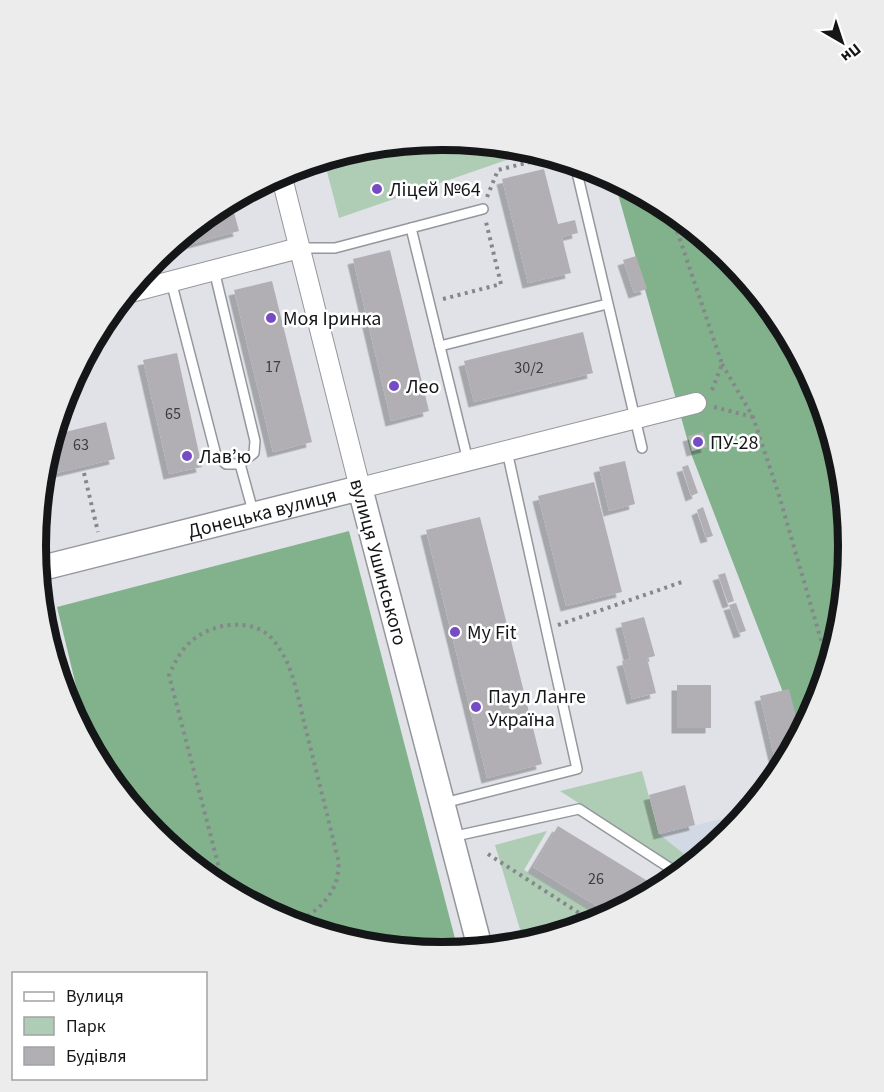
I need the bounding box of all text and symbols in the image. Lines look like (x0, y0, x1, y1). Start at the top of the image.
north arrow (812, 12, 872, 72)
text: Пн (836, 38, 865, 68)
place label: Ліцей №64 (389, 176, 481, 204)
marker: Ліцей №64 (370, 182, 384, 196)
place label: Моя Іринка (283, 305, 381, 333)
marker: Моя Іринка (264, 311, 278, 325)
house number: 17 (265, 356, 281, 378)
house number: 30/2 (514, 357, 544, 379)
place label: Лео (406, 373, 439, 401)
marker: Лео (387, 379, 401, 393)
house number: 65 (165, 403, 181, 425)
place label: ПУ-28 (710, 429, 759, 457)
house number: 63 (73, 434, 89, 456)
marker: ПУ-28 (691, 435, 705, 449)
place label: Лав’ю (199, 443, 251, 471)
marker: Лав’ю (180, 449, 194, 463)
street label: вулиця Ушинського (342, 476, 414, 649)
street label: Донецька вулиця (185, 481, 340, 546)
place label: My Fit (467, 619, 517, 647)
marker: My Fit (448, 625, 462, 639)
place label: Паул Ланге Україна (488, 683, 586, 734)
marker: Паул Ланге Україна (469, 700, 483, 714)
house number: 26 (588, 868, 604, 890)
legend (12, 972, 207, 1080)
text: Вулиця (66, 984, 124, 1009)
text: Парк (66, 1014, 106, 1039)
text: Будівля (66, 1044, 126, 1069)

